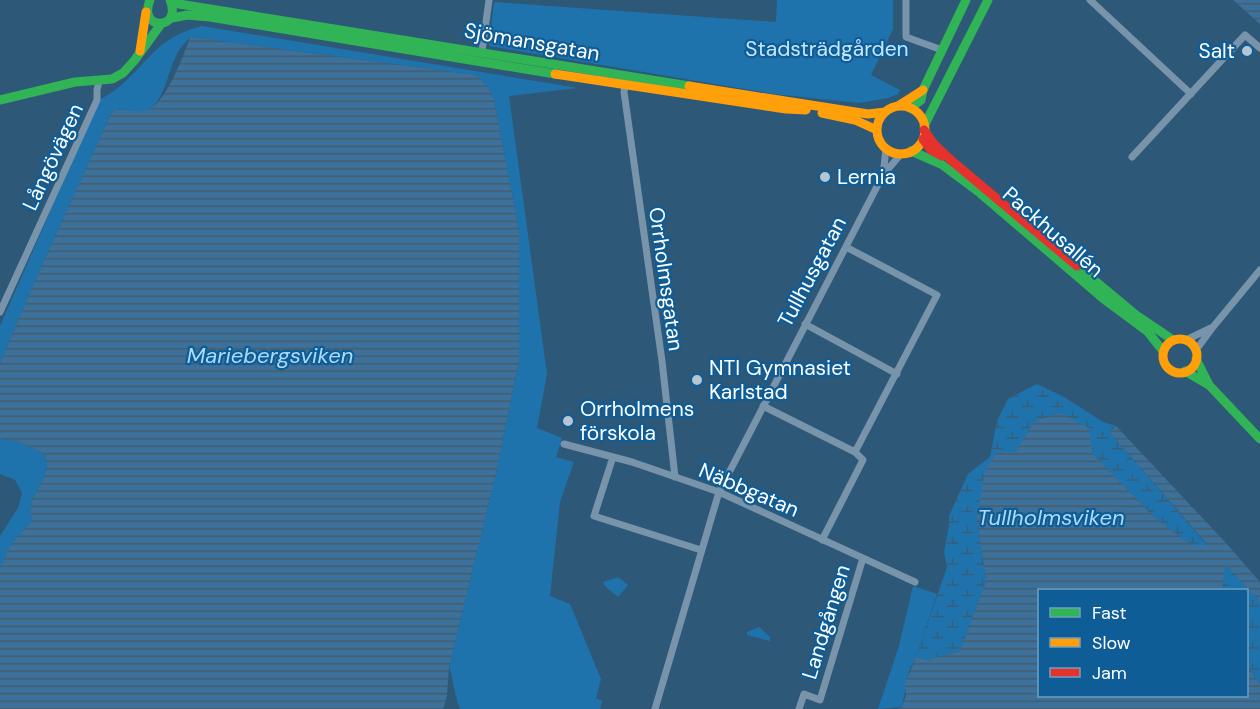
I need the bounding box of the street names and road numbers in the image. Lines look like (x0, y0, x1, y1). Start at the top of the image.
street label: Sjömansgatan (462, 16, 602, 68)
street label: Långövägen (16, 99, 90, 215)
street label: Packhusallén (997, 180, 1109, 284)
street label: Orrholmsgatan (642, 205, 690, 353)
street label: Tullhusgatan (771, 212, 853, 332)
street label: Näbbgatan (695, 456, 803, 524)
street label: Landgången (795, 561, 857, 683)

